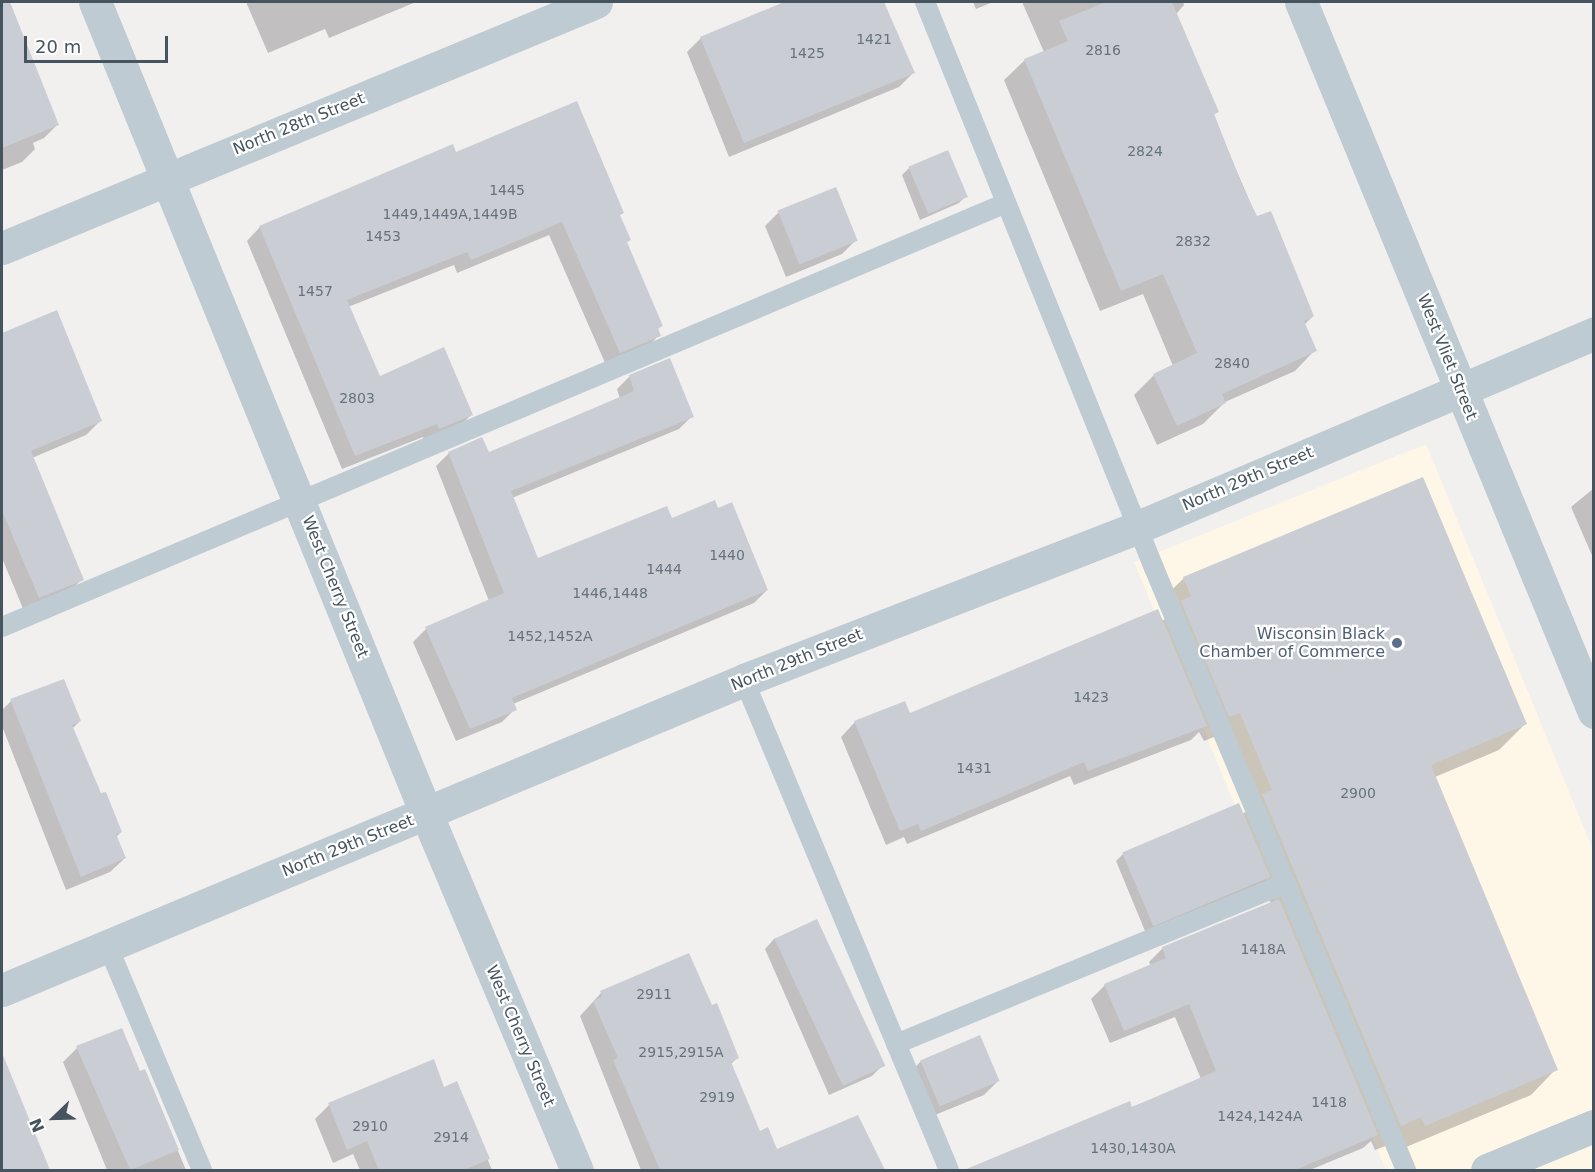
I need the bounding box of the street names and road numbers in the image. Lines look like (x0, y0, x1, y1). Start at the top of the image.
street label: North 28th Street (230, 89, 368, 159)
street label: West Vliet Street (1413, 291, 1481, 423)
street label: North 29th Street (1180, 443, 1316, 515)
street label: West Cherry Street (298, 513, 372, 661)
street label: North 29th Street (728, 625, 866, 695)
street label: North 29th Street (279, 811, 417, 881)
street label: West Cherry Street (482, 962, 558, 1110)

